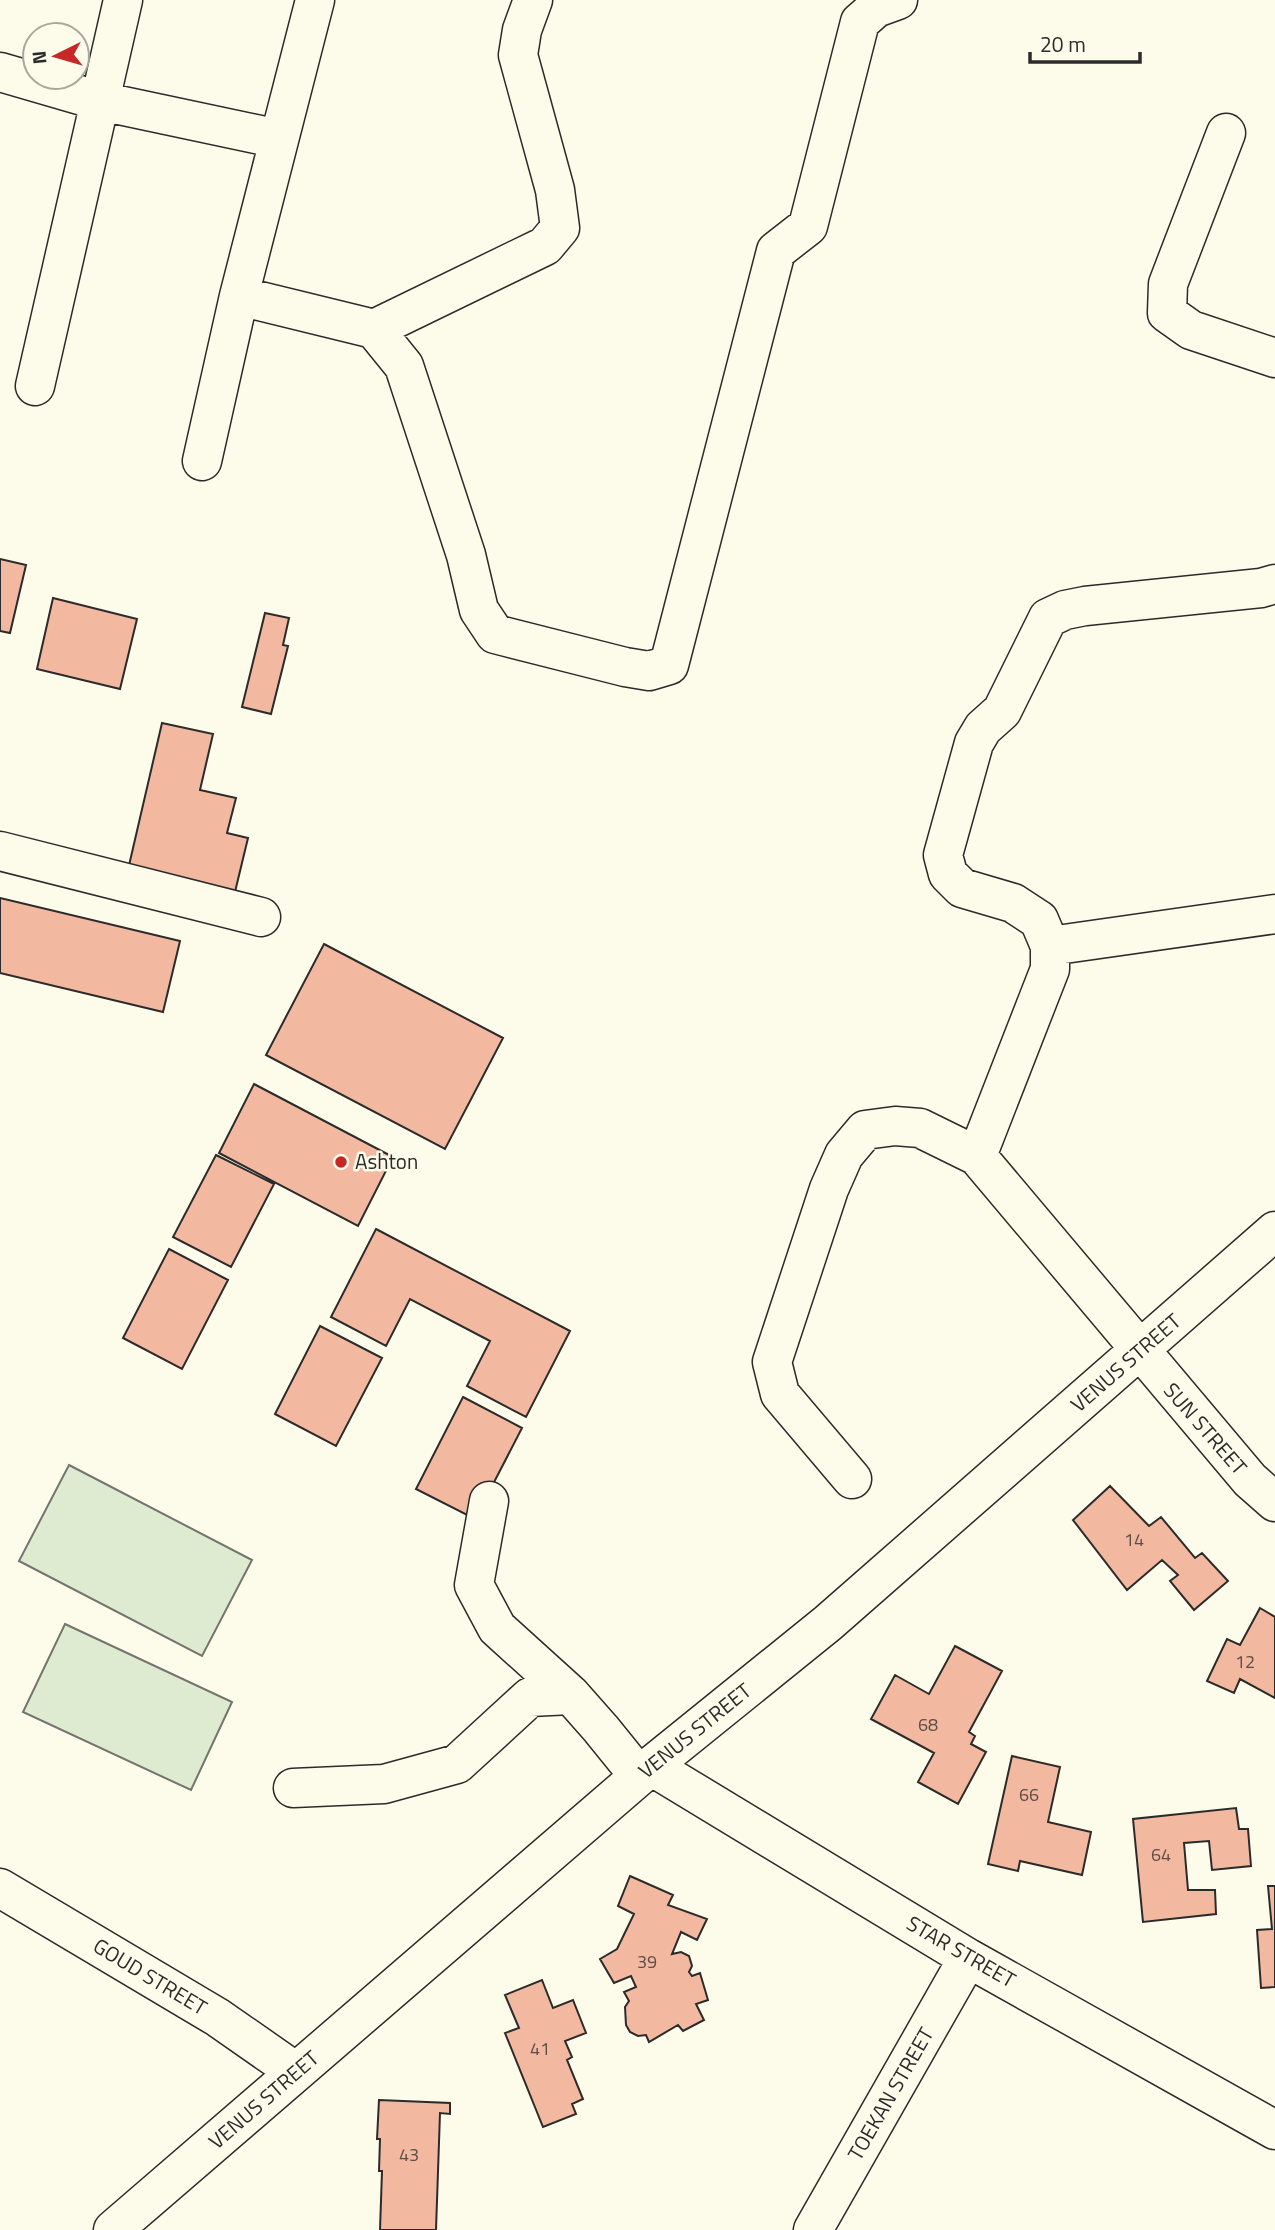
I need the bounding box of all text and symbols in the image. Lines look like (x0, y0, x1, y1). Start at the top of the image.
north arrow (21, 21, 91, 91)
scale bar (1030, 21, 1140, 65)
text: 20 m (1040, 28, 1086, 60)
text: N (24, 50, 54, 65)
place label: Ashton (355, 1145, 418, 1177)
marker: Ashton (333, 1154, 349, 1170)
street label: VENUS STREET (1063, 1305, 1188, 1419)
street label: SUN STREET (1156, 1375, 1255, 1482)
house number: 14 (1124, 1526, 1144, 1553)
house number: 12 (1235, 1648, 1255, 1675)
street label: VENUS STREET (631, 1675, 758, 1786)
house number: 68 (918, 1711, 938, 1738)
house number: 66 (1019, 1781, 1039, 1808)
house number: 64 (1151, 1841, 1171, 1868)
street label: STAR STREET (901, 1907, 1022, 1995)
street label: GOUD STREET (87, 1929, 214, 2023)
house number: 39 (637, 1948, 657, 1975)
street label: TOEKAN STREET (839, 2021, 941, 2166)
house number: 41 (530, 2035, 550, 2062)
street label: VENUS STREET (201, 2042, 326, 2156)
house number: 43 (399, 2141, 419, 2168)

